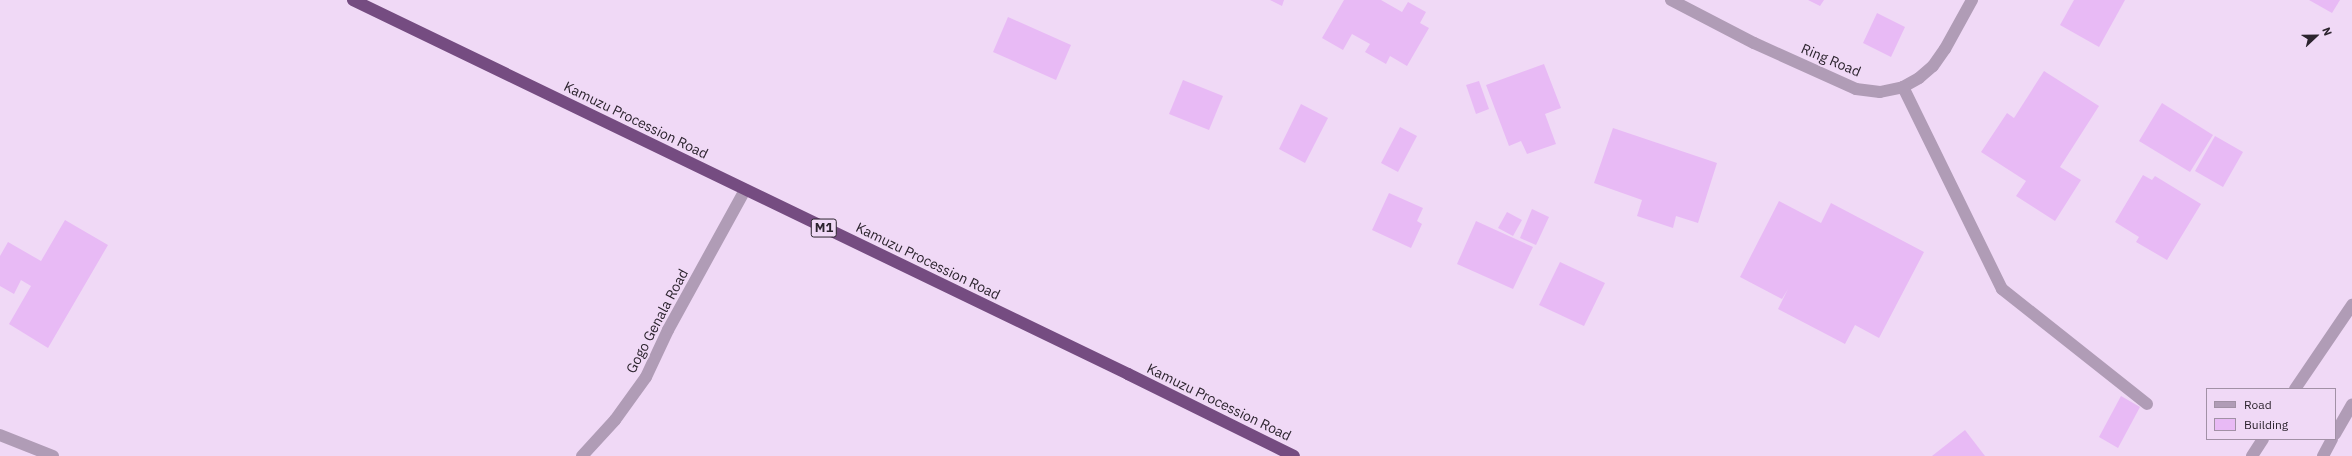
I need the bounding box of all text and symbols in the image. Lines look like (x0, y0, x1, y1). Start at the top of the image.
north arrow (2296, 16, 2336, 56)
text: N (2319, 25, 2335, 38)
street label: Ring Road (1799, 40, 1863, 80)
street label: Kamuzu Procession Road (561, 78, 711, 162)
road number: M1 (810, 217, 838, 239)
street label: Kamuzu Procession Road (853, 219, 1003, 303)
street label: Gogo Genala Road (622, 266, 692, 376)
street label: Kamuzu Procession Road (1144, 360, 1294, 444)
legend (2206, 388, 2336, 440)
text: Road (2244, 397, 2272, 412)
text: Building (2244, 417, 2288, 432)

